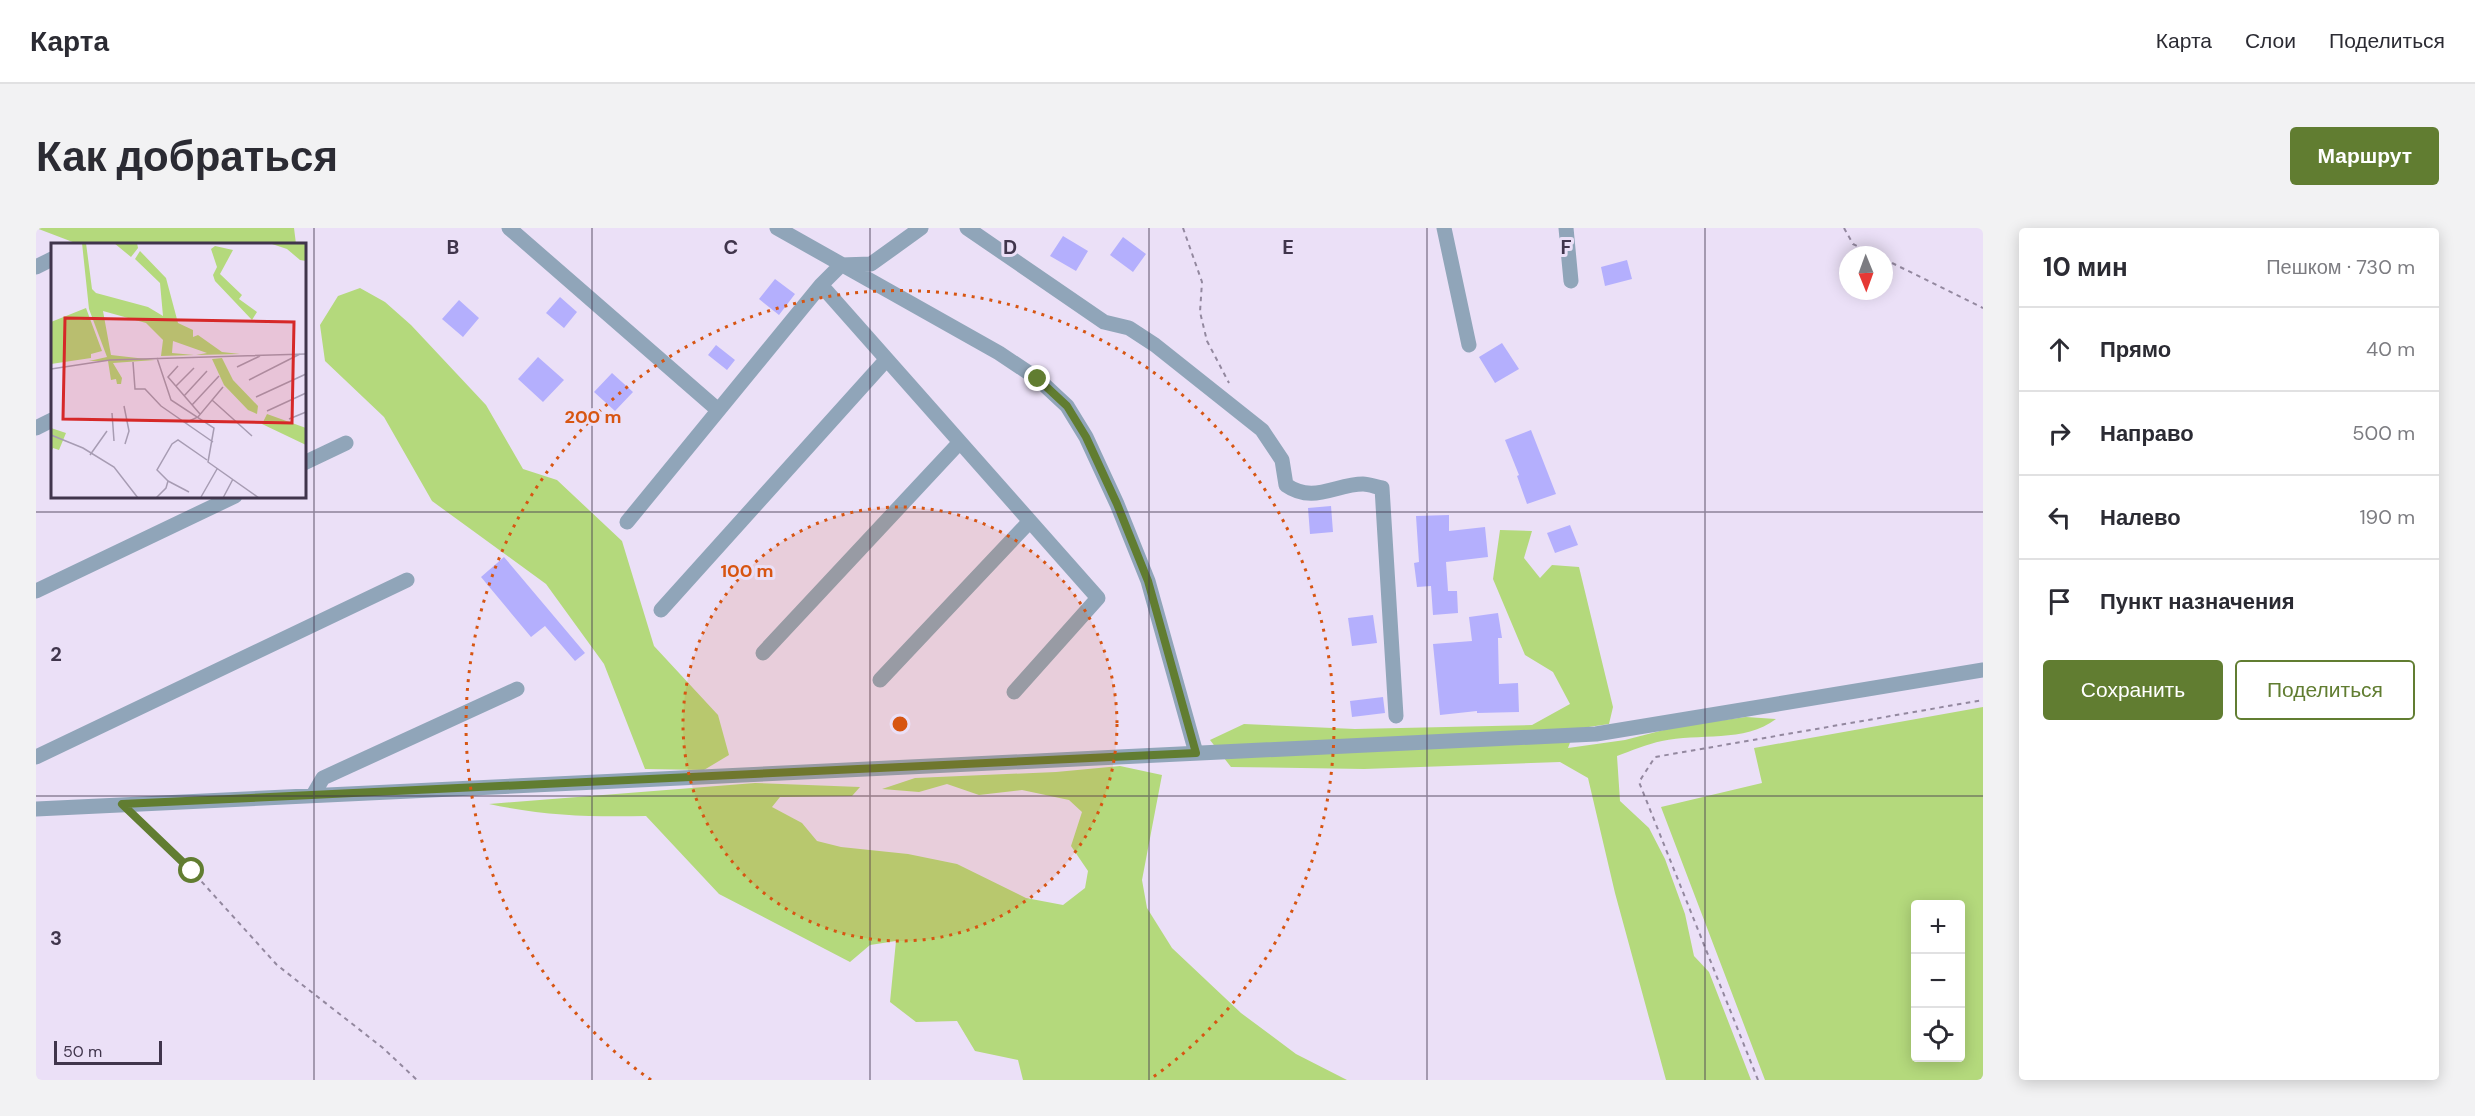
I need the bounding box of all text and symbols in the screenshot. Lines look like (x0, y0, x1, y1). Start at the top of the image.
text: Карта (30, 23, 109, 60)
text: Карта (2156, 27, 2212, 55)
text: Слои (2245, 27, 2296, 55)
text: Поделиться (2329, 27, 2445, 55)
button: Маршрут (2290, 127, 2439, 185)
text: Как добраться (36, 129, 338, 184)
text: B (447, 234, 459, 260)
text: C (724, 234, 738, 260)
text: D (1003, 234, 1017, 260)
text: E (1282, 234, 1294, 260)
text: F (1560, 234, 1572, 260)
inset map (51, 243, 306, 498)
north arrow (1839, 246, 1893, 300)
text: 10 мин (2043, 250, 2128, 284)
text: Пешком · 730 m (2266, 254, 2415, 280)
icon: ahead (2043, 333, 2076, 366)
text: Прямо (2100, 335, 2171, 364)
text: 40 m (2366, 336, 2415, 362)
route end (1024, 365, 1050, 391)
text: 200 m (565, 405, 621, 429)
icon: right (2043, 417, 2076, 450)
text: Направо (2100, 419, 2194, 448)
text: 500 m (2352, 420, 2415, 446)
icon: left (2043, 501, 2076, 534)
text: Налево (2100, 503, 2181, 532)
text: 190 m (2359, 504, 2415, 530)
text: 100 m (720, 559, 774, 583)
icon: arrive (2043, 585, 2076, 618)
text: Пункт назначения (2100, 587, 2295, 616)
text: 2 (50, 641, 62, 667)
button: Сохранить (2043, 660, 2223, 720)
button: Поделиться (2235, 660, 2415, 720)
centre of rings (890, 714, 910, 734)
route start (178, 857, 204, 883)
map controls (1911, 900, 1965, 1062)
button: + (1911, 900, 1965, 954)
text: 3 (50, 925, 62, 951)
button: − (1911, 954, 1965, 1008)
button: locate (1911, 1008, 1965, 1062)
scale bar (54, 1038, 162, 1066)
text: 50 m (63, 1041, 102, 1062)

